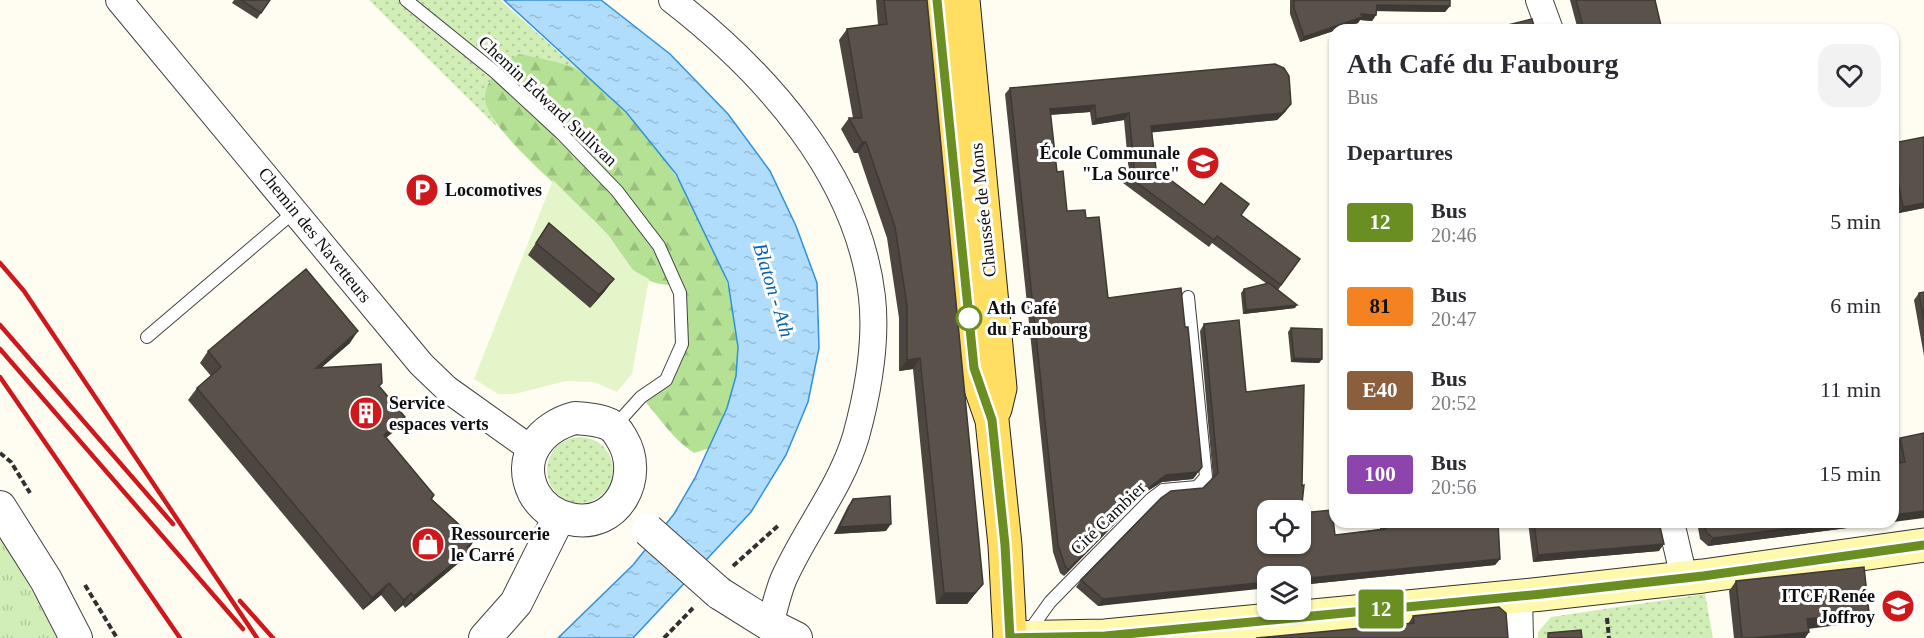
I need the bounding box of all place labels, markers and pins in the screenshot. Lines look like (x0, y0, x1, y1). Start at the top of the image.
place label: École Communale "La Source" (1040, 142, 1180, 184)
school or university icon: École Communale "La Source" (1185, 145, 1221, 181)
parking icon: Locomotives (404, 172, 440, 208)
place label: Locomotives (445, 180, 542, 200)
place label: Ath Café du Faubourg (987, 298, 1088, 339)
marker: Ath Café du Faubourg (956, 305, 982, 331)
place label: Service espaces verts (389, 393, 488, 434)
building icon: Service espaces verts (348, 395, 384, 431)
place label: Ressourcerie le Carré (451, 524, 550, 565)
shop icon: Ressourcerie le Carré (410, 526, 446, 562)
place label: ITCF Renée Joffroy (1781, 586, 1875, 627)
school or university icon: ITCF Renée Joffroy (1880, 588, 1916, 624)

